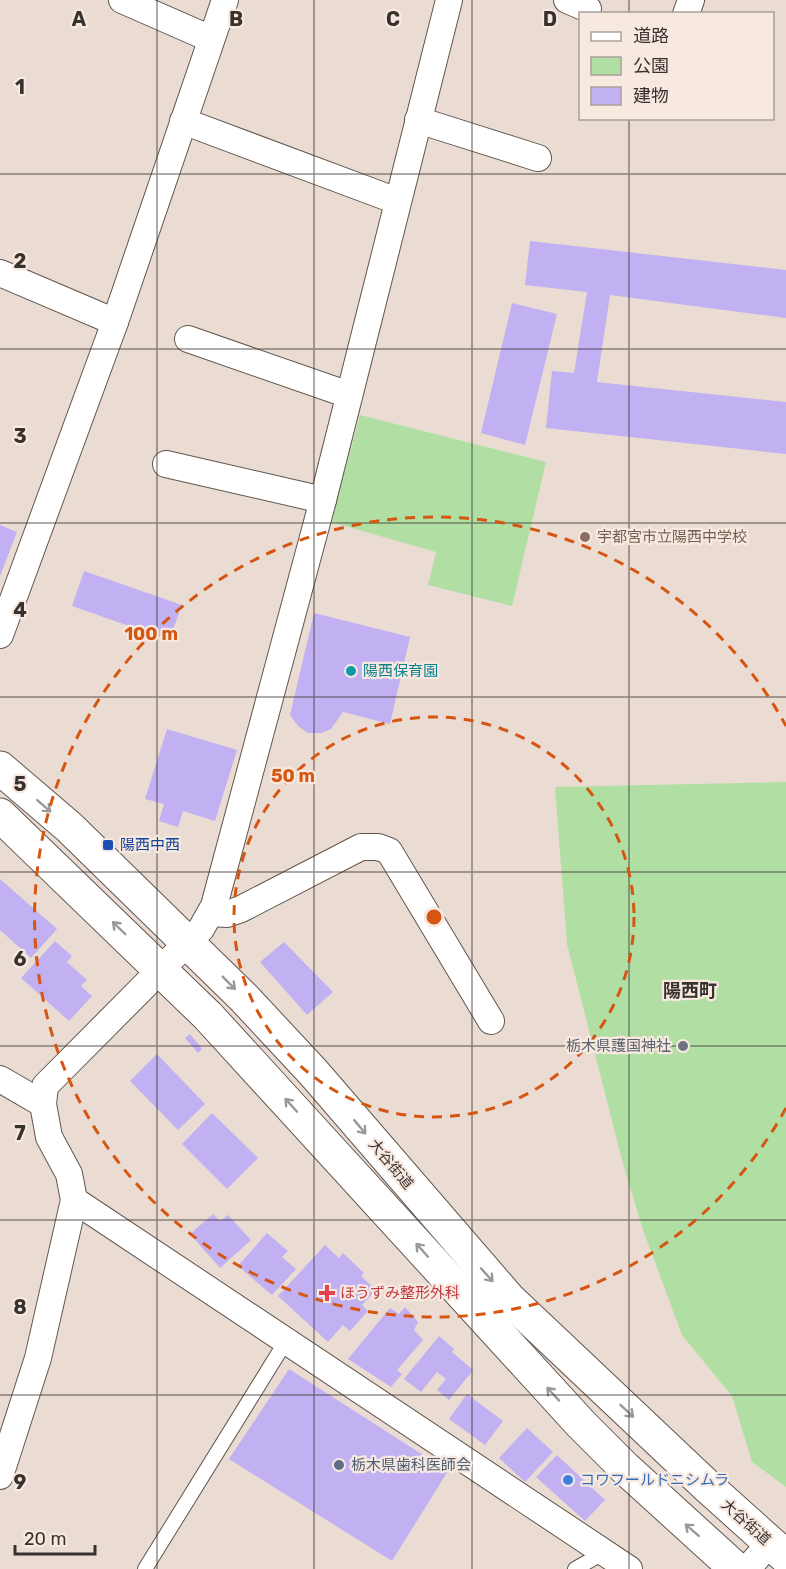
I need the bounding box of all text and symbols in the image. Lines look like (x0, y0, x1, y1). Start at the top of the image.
text: A (72, 7, 87, 31)
text: B (229, 7, 243, 31)
text: C (386, 7, 400, 31)
text: D (543, 7, 557, 31)
legend (579, 12, 774, 120)
text: 道路 (633, 25, 669, 47)
text: 公園 (633, 55, 669, 77)
text: 1 (15, 75, 25, 99)
text: 建物 (633, 85, 669, 107)
text: 2 (14, 249, 27, 273)
text: 3 (13, 424, 27, 448)
place label: 宇都宮市立陽西中学校 (597, 528, 747, 546)
marker: 宇都宮市立陽西中学校 (578, 530, 592, 544)
text: 4 (13, 598, 27, 622)
text: 100 m (124, 623, 178, 645)
place label: 陽西保育園 (363, 662, 438, 680)
marker: 陽西保育園 (344, 664, 358, 678)
text: 50 m (271, 765, 315, 787)
text: 5 (14, 772, 27, 796)
one-way arrow (36, 799, 51, 813)
place label: 陽西中西 (120, 836, 180, 854)
marker: 陽西中西 (101, 838, 115, 852)
centre of rings (424, 907, 444, 927)
one-way arrow (111, 921, 126, 935)
text: 6 (13, 947, 27, 971)
one-way arrow (221, 976, 236, 991)
district label: 陽西町 (663, 980, 717, 1002)
place label: 栃木県護国神社 (566, 1037, 671, 1055)
marker: 栃木県護国神社 (676, 1039, 690, 1053)
one-way arrow (284, 1098, 298, 1113)
one-way arrow (353, 1119, 367, 1134)
text: 7 (14, 1121, 26, 1145)
street label: 大谷街道 (365, 1135, 417, 1193)
one-way arrow (415, 1243, 429, 1258)
one-way arrow (480, 1267, 494, 1282)
marker: ほうずみ整形外科 (318, 1284, 336, 1302)
place label: ほうずみ整形外科 (340, 1284, 460, 1302)
text: 8 (13, 1295, 27, 1319)
one-way arrow (546, 1387, 560, 1402)
one-way arrow (619, 1404, 634, 1418)
place label: 栃木県歯科医師会 (351, 1456, 471, 1474)
marker: 栃木県歯科医師会 (332, 1458, 346, 1472)
text: 9 (14, 1470, 27, 1494)
place label: コワフールドニシムラ (580, 1471, 729, 1489)
marker: コワフールドニシムラ (561, 1473, 575, 1487)
street label: 大谷街道 (718, 1495, 774, 1549)
scale bar (15, 1518, 94, 1556)
one-way arrow (685, 1523, 700, 1537)
text: 20 m (24, 1528, 66, 1550)

